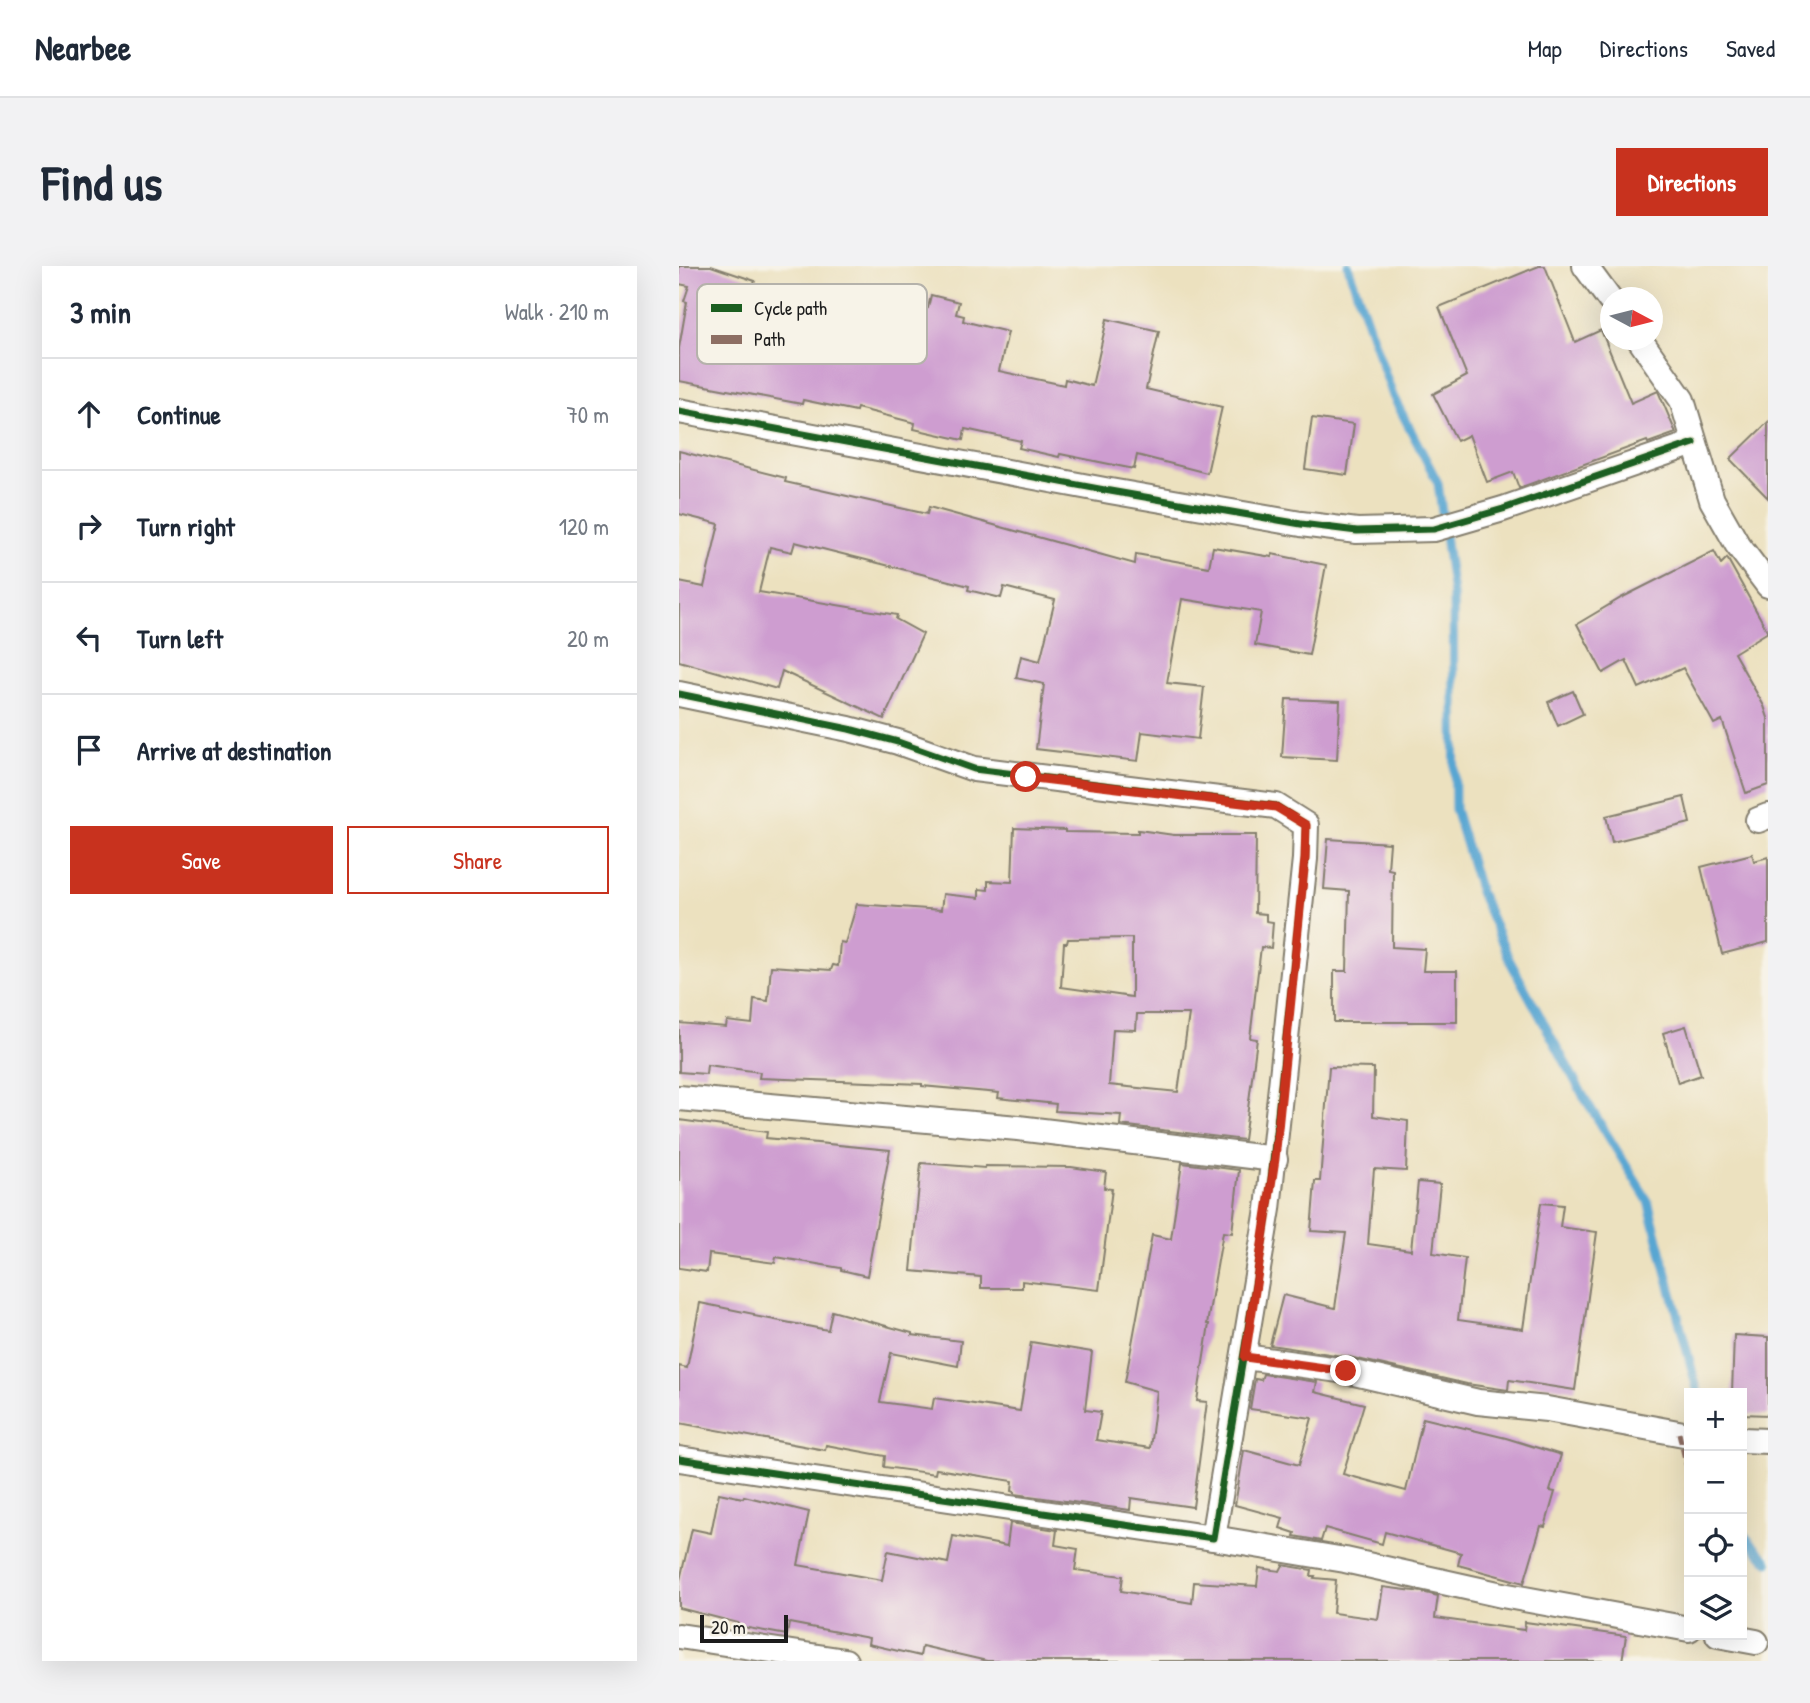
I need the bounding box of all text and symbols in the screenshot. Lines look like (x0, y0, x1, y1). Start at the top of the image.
text: Nearbee (35, 26, 131, 70)
text: Map (1528, 32, 1562, 64)
text: Directions (1600, 32, 1688, 64)
text: Saved (1726, 32, 1775, 64)
button: Directions (1616, 148, 1768, 216)
text: Find us (42, 149, 162, 215)
legend (697, 284, 927, 364)
north arrow (1600, 287, 1663, 350)
text: 3 min (70, 292, 131, 332)
text: Cycle path (754, 295, 827, 321)
text: Walk · 210 m (505, 296, 609, 327)
text: Path (754, 326, 785, 352)
icon: ahead (70, 395, 108, 433)
text: Continue (137, 397, 221, 432)
text: 70 m (566, 399, 609, 430)
icon: right (70, 507, 108, 545)
text: Turn right (137, 509, 235, 544)
text: 120 m (559, 511, 609, 542)
icon: left (70, 619, 108, 657)
text: Turn left (137, 621, 223, 656)
text: 20 m (567, 623, 609, 654)
icon: arrive (70, 731, 108, 769)
text: Arrive at destination (137, 733, 332, 768)
route start (1010, 761, 1041, 792)
button: Save (70, 826, 333, 894)
button: Share (347, 826, 609, 894)
route end (1330, 1355, 1361, 1386)
map controls (1684, 1388, 1747, 1640)
button: + (1684, 1388, 1747, 1451)
button: − (1684, 1451, 1747, 1514)
button: locate (1684, 1514, 1747, 1577)
button: layers (1684, 1577, 1747, 1640)
scale bar (700, 1612, 787, 1644)
text: 20 m (711, 1614, 746, 1640)

